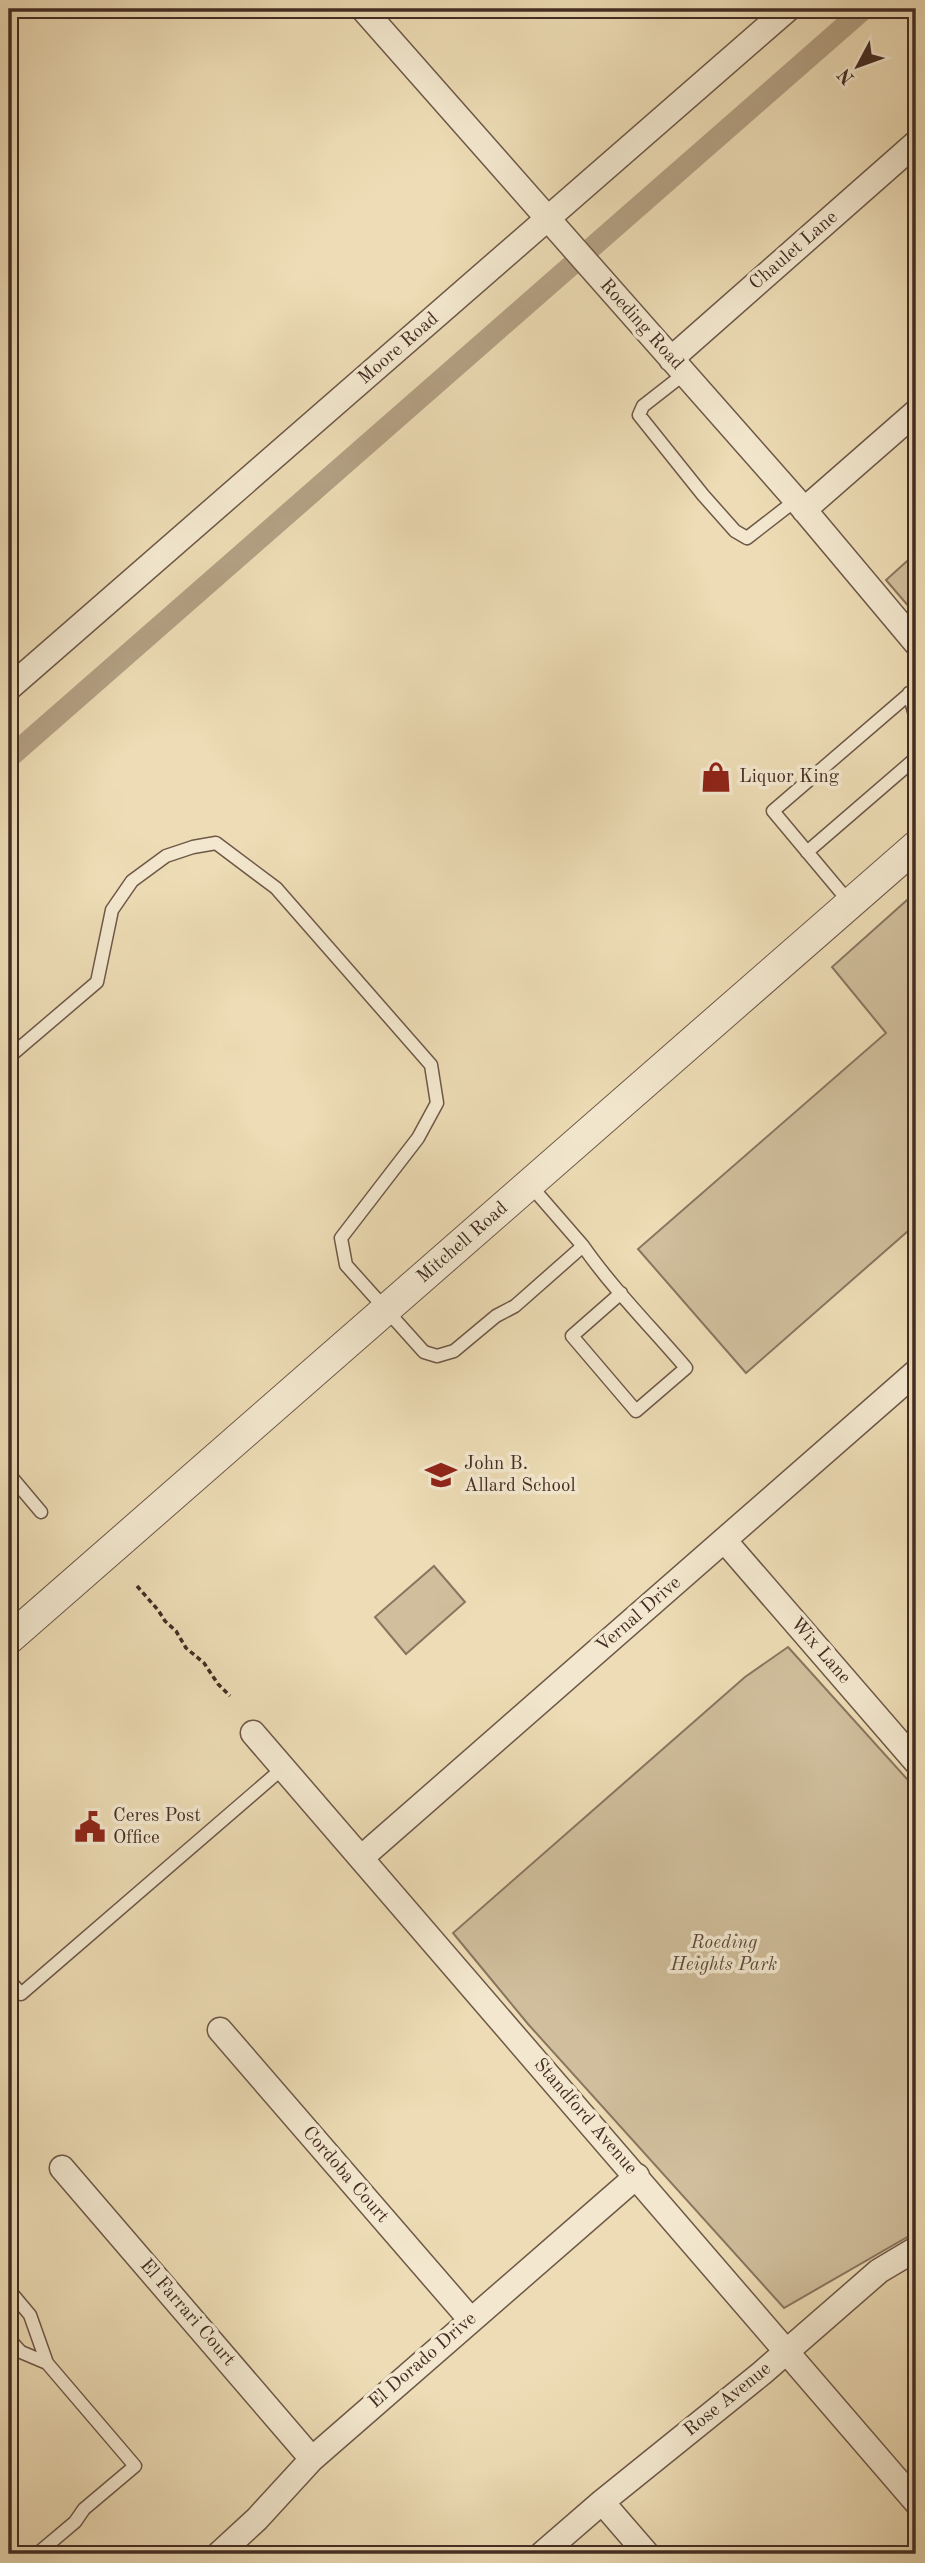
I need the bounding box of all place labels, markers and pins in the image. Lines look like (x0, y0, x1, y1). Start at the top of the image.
shop icon: Liquor King (699, 760, 733, 794)
place label: Liquor King (739, 768, 840, 787)
place label: John B. Allard School (464, 1455, 576, 1496)
school or university icon: John B. Allard School (424, 1458, 458, 1492)
place label: Ceres Post Office (113, 1807, 201, 1848)
public building icon: Ceres Post Office (73, 1810, 107, 1844)

